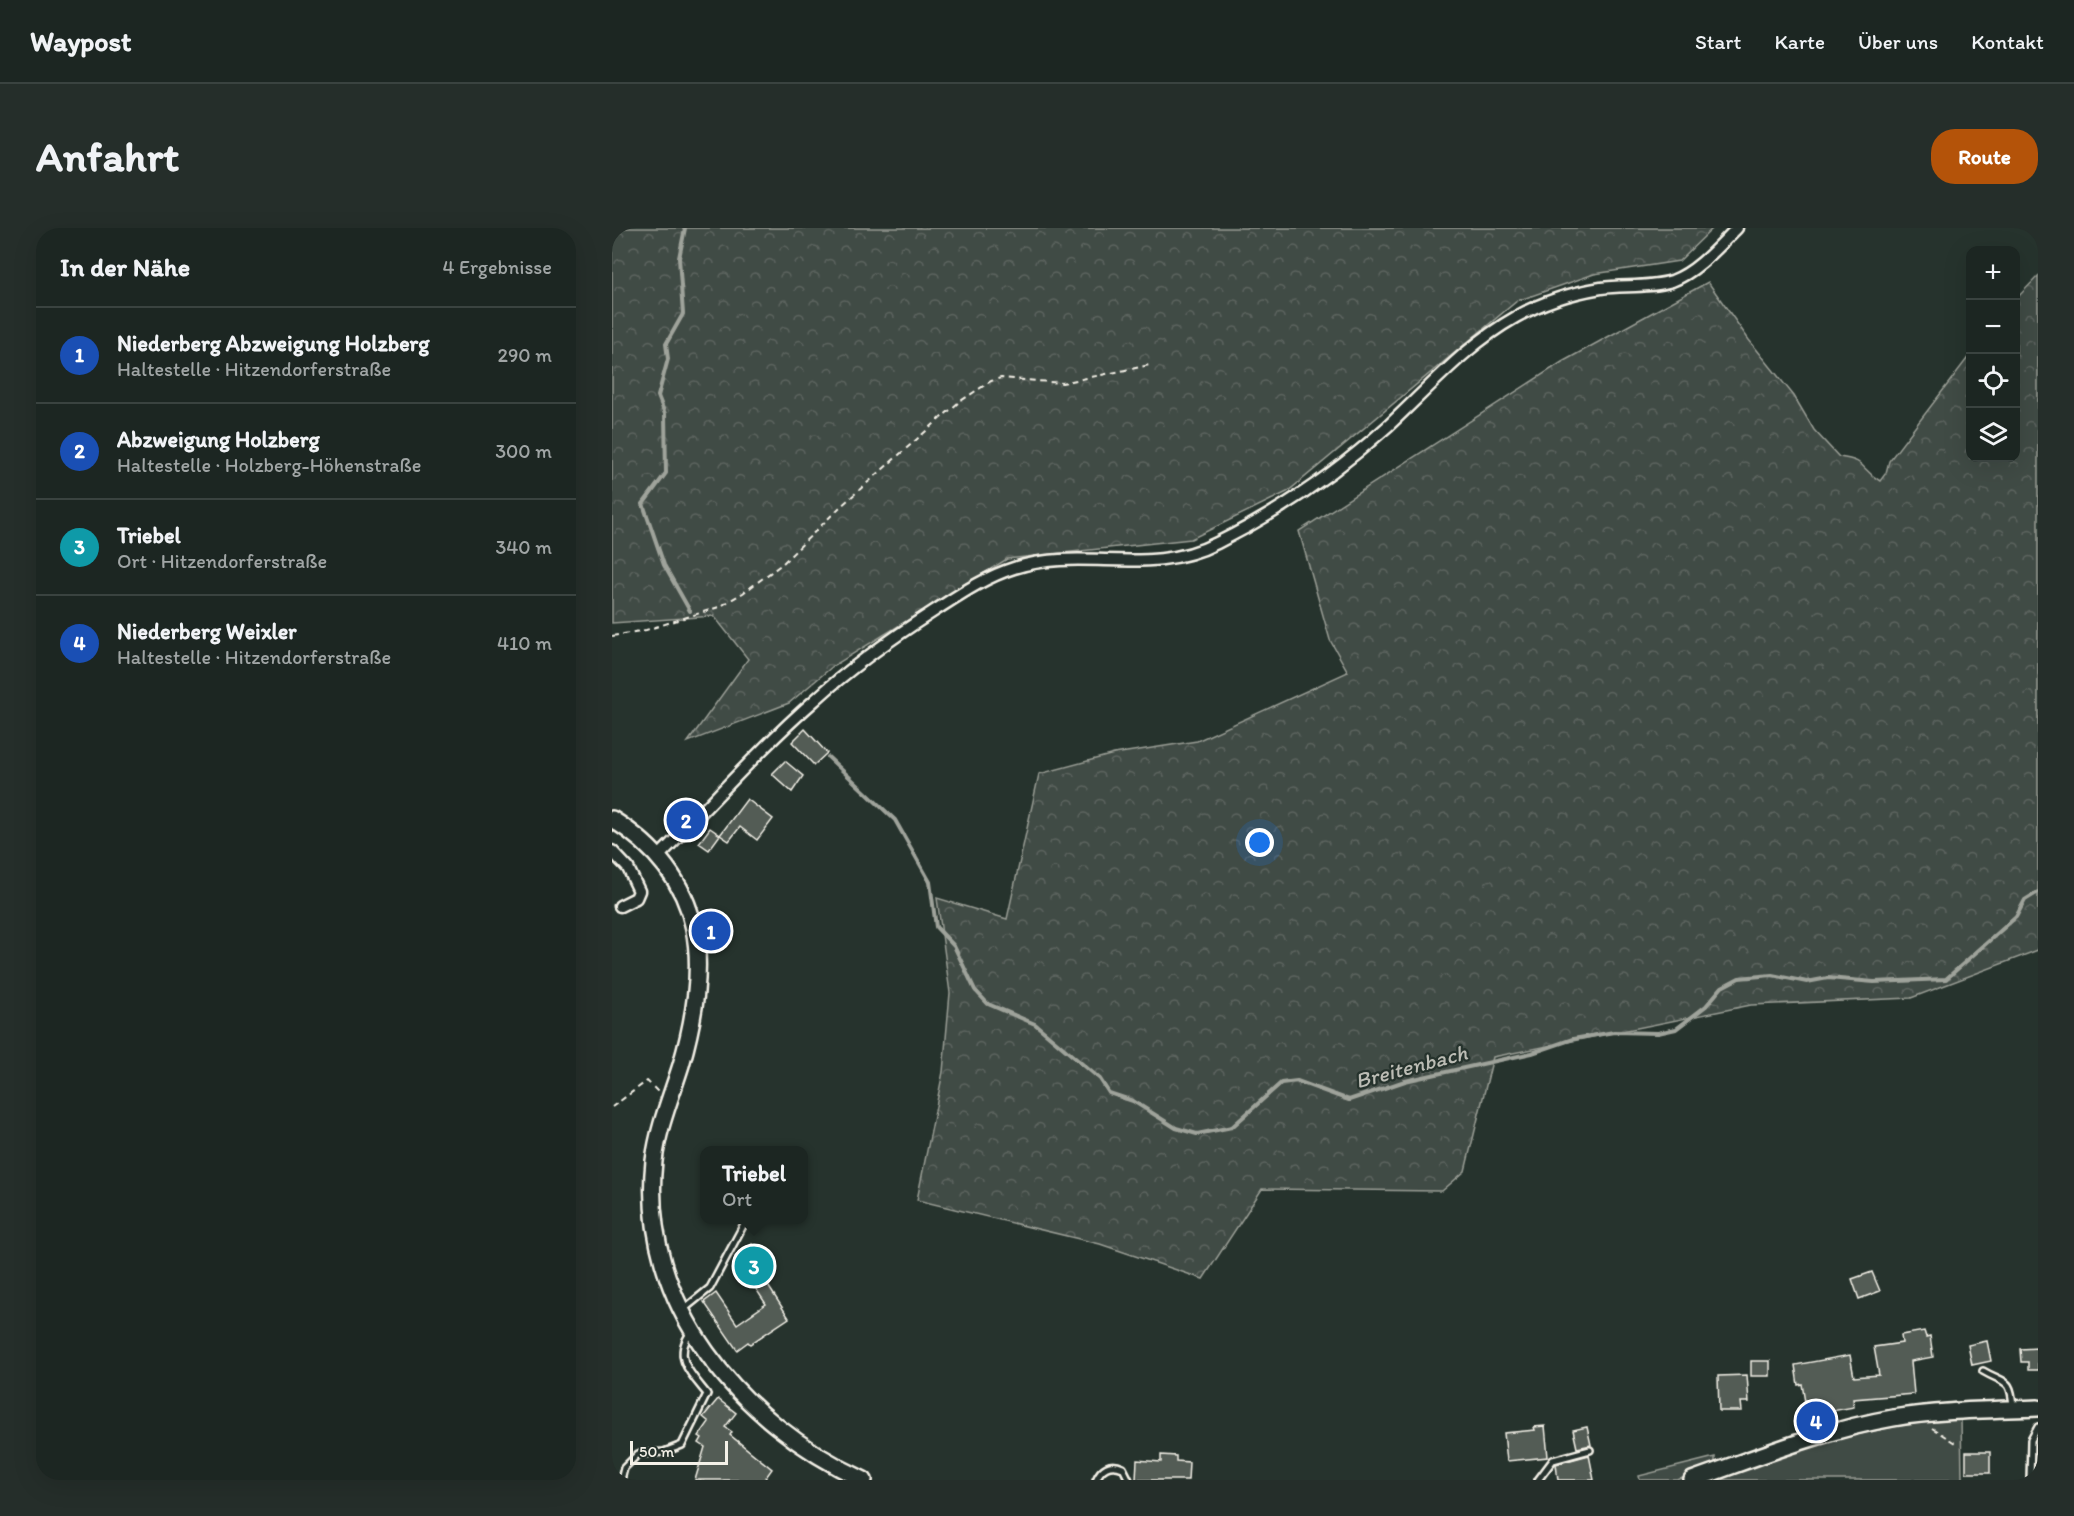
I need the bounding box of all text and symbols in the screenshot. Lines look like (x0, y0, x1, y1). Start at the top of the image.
text: Waypost (30, 24, 132, 58)
text: Start (1695, 29, 1741, 54)
text: Karte (1774, 29, 1825, 54)
text: Über uns (1858, 29, 1938, 54)
text: Kontakt (1971, 29, 2044, 54)
button: Route (1931, 129, 2038, 184)
text: Anfahrt (36, 131, 179, 182)
map controls (1966, 246, 2020, 462)
button: + (1966, 246, 2020, 300)
text: In der Nähe (60, 251, 190, 283)
text: 4 Ergebnisse (442, 255, 552, 279)
button: − (1966, 300, 2020, 354)
text: Niederberg Abzweigung Holzberg (117, 330, 430, 357)
text: 1 (75, 343, 84, 367)
text: 290 m (497, 343, 552, 367)
button: locate (1966, 354, 2020, 408)
text: Haltestelle · Hitzendorferstraße (117, 357, 391, 381)
button: layers (1966, 408, 2020, 462)
text: Abzweigung Holzberg (117, 426, 320, 453)
text: 2 (74, 439, 85, 463)
text: 300 m (495, 439, 552, 463)
text: Haltestelle · Holzberg-Höhenstraße (117, 453, 421, 477)
text: Triebel (117, 522, 181, 549)
text: 3 (74, 535, 85, 559)
text: 340 m (495, 535, 552, 559)
text: Ort · Hitzendorferstraße (117, 549, 327, 573)
text: Niederberg Weixler (117, 618, 297, 645)
text: 4 (73, 631, 86, 655)
text: 410 m (497, 631, 552, 655)
text: Haltestelle · Hitzendorferstraße (117, 645, 391, 669)
pin: 2 (666, 798, 706, 842)
your location (1245, 828, 1274, 857)
pin: 1 (692, 908, 730, 954)
water label: Breitenbach (1352, 1038, 1470, 1094)
popup (700, 1146, 808, 1224)
text: Triebel (722, 1160, 786, 1187)
text: Ort (722, 1187, 752, 1211)
pin: 3 (734, 1244, 774, 1288)
pin: 4 (1796, 1398, 1836, 1444)
scale bar (630, 1438, 728, 1466)
text: 50 m (639, 1442, 674, 1461)

